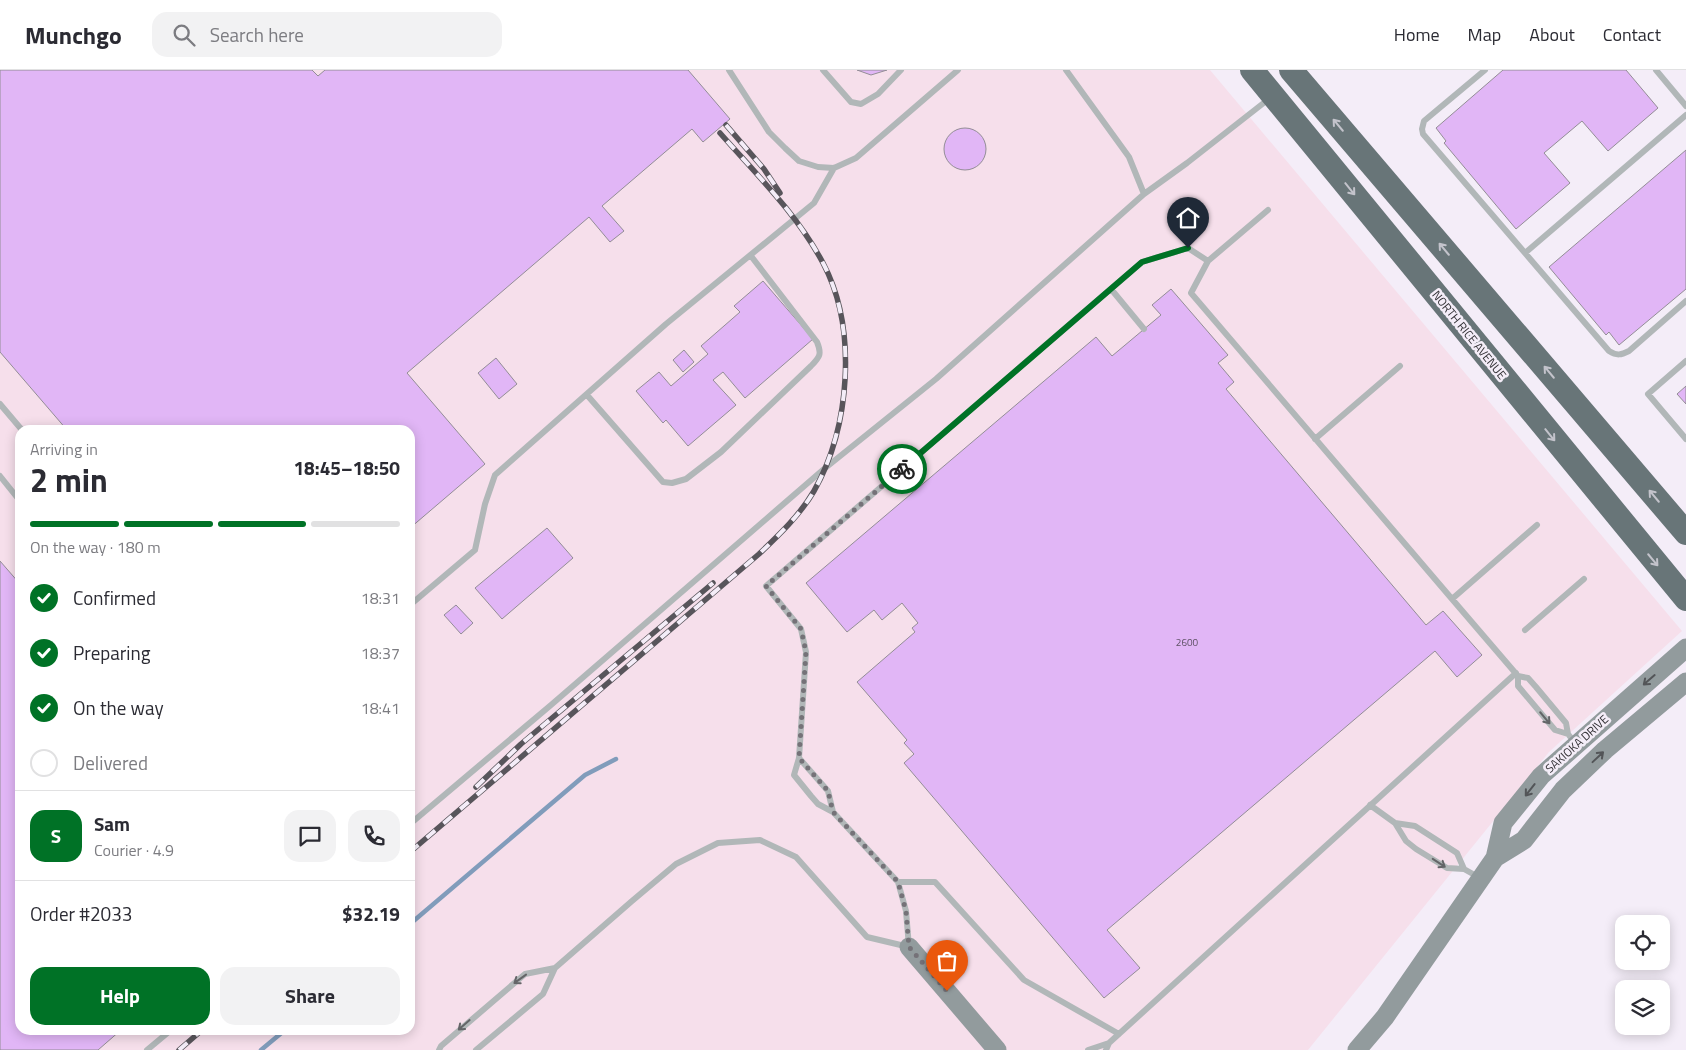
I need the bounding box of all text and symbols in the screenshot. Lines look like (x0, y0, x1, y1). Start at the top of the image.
search box (152, 12, 502, 57)
text: Munchgo (25, 17, 122, 53)
text: Search here (210, 20, 304, 49)
icon: search (170, 21, 198, 49)
text: Home (1394, 21, 1440, 48)
text: Map (1468, 21, 1501, 48)
text: About (1529, 21, 1575, 48)
text: Contact (1603, 21, 1661, 48)
one-way arrow (1333, 119, 1344, 132)
one-way arrow (1345, 182, 1356, 195)
pin (1167, 197, 1209, 248)
icon: home (1174, 204, 1202, 232)
one-way arrow (1438, 242, 1449, 255)
street label: NORTH RICE AVENUE (1428, 286, 1511, 383)
one-way arrow (1543, 366, 1555, 379)
one-way arrow (1545, 428, 1556, 441)
text: Arriving in (30, 437, 98, 461)
courier (877, 444, 927, 494)
text: 18:45–18:50 (293, 453, 400, 482)
icon: bike (888, 455, 916, 483)
text: 2 min (30, 456, 108, 504)
one-way arrow (1649, 490, 1660, 503)
text: On the way · 180 m (30, 535, 161, 559)
one-way arrow (1648, 554, 1659, 567)
text: Confirmed (73, 583, 156, 612)
icon: check (30, 584, 58, 612)
text: 18:31 (361, 586, 400, 610)
house number: 2600 (1176, 635, 1199, 650)
text: Preparing (73, 638, 150, 667)
icon: check (30, 639, 58, 667)
text: 18:37 (361, 641, 400, 665)
one-way arrow (1643, 675, 1656, 686)
text: On the way (73, 693, 164, 722)
icon: check (30, 694, 58, 722)
text: 18:41 (361, 696, 400, 720)
street label: SAKIOKA DRIVE (1541, 710, 1613, 777)
one-way arrow (1539, 711, 1550, 724)
text: Delivered (73, 748, 148, 777)
one-way arrow (1592, 751, 1605, 763)
one-way arrow (1524, 783, 1535, 796)
text: Sam (94, 809, 130, 838)
button: chat (284, 810, 336, 862)
button: phone (348, 810, 400, 862)
text: S (51, 821, 61, 850)
text: Courier · 4.9 (94, 838, 174, 862)
one-way arrow (1432, 858, 1446, 869)
text: Order #2033 (30, 899, 132, 928)
text: $32.19 (342, 899, 400, 928)
map controls (1615, 915, 1670, 1035)
button: locate (1615, 915, 1670, 970)
pin (926, 940, 968, 991)
icon: bag (933, 947, 961, 975)
button: Help (30, 967, 210, 1025)
button: Share (220, 967, 400, 1025)
one-way arrow (513, 974, 527, 984)
button: layers (1615, 980, 1670, 1035)
one-way arrow (458, 1020, 471, 1031)

